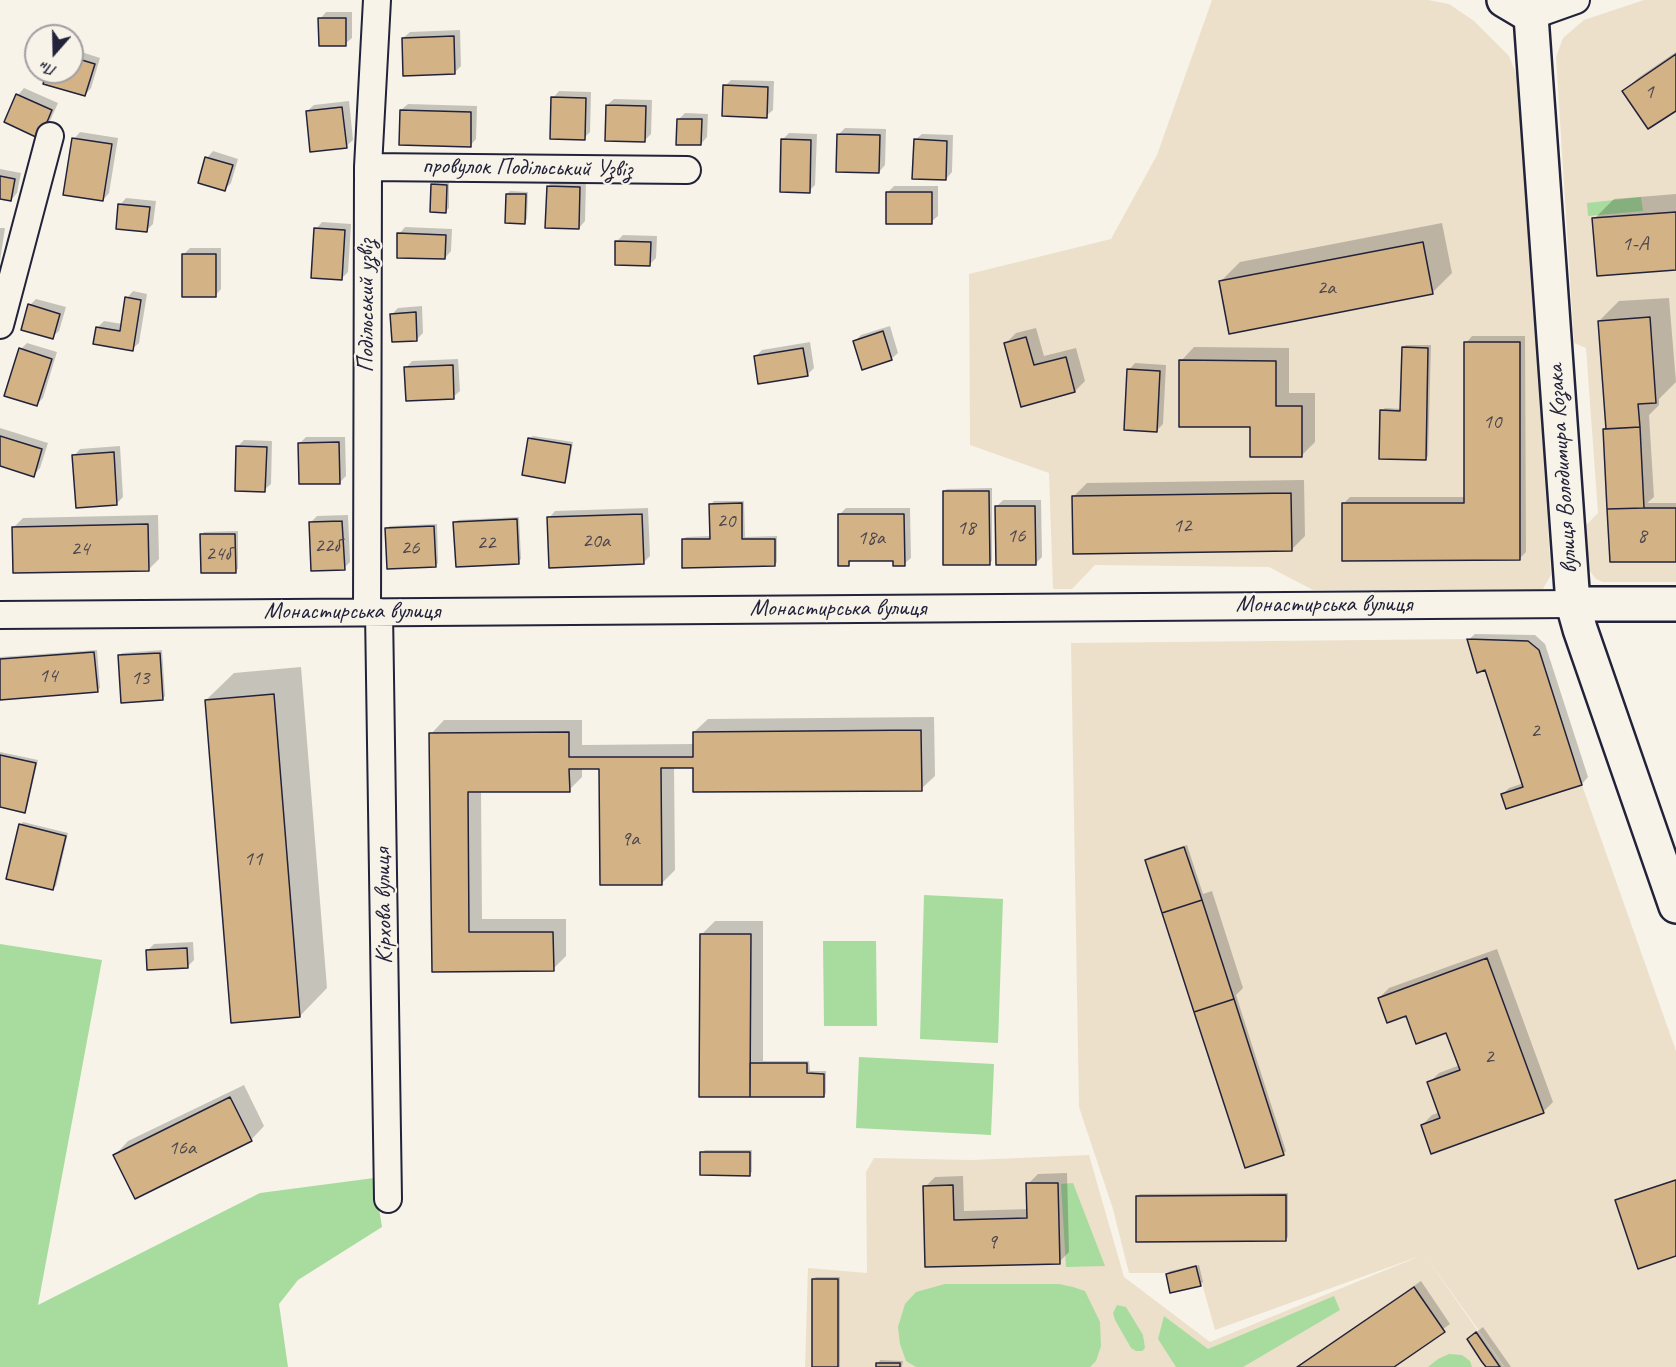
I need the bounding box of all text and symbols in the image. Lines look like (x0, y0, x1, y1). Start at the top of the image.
north arrow (24, 24, 84, 84)
text: Пн (37, 57, 60, 81)
house number: 1 (1644, 79, 1654, 105)
street label: провулок Подільський Узвіз (422, 152, 632, 184)
house number: 1-А (1622, 231, 1648, 257)
street label: Подільський узвіз (353, 239, 381, 373)
house number: 2а (1317, 275, 1335, 301)
street label: вулиця Володимира Козака (1541, 363, 1585, 575)
house number: 10 (1483, 409, 1501, 435)
house number: 20 (717, 508, 735, 534)
house number: 12 (1173, 513, 1191, 539)
house number: 18 (957, 515, 975, 541)
house number: 16 (1007, 523, 1025, 549)
house number: 8 (1637, 523, 1647, 549)
house number: 18а (857, 525, 885, 551)
house number: 20а (582, 528, 610, 554)
house number: 22 (477, 530, 495, 556)
house number: 22б (314, 533, 340, 559)
house number: 26 (401, 535, 419, 561)
house number: 24 (71, 536, 89, 562)
house number: 24б (205, 541, 231, 567)
street label: Монастирська вулиця (1236, 591, 1412, 619)
street label: Монастирська вулиця (750, 595, 926, 623)
street label: Монастирська вулиця (264, 598, 440, 626)
house number: 14 (39, 663, 57, 689)
house number: 13 (131, 665, 149, 691)
house number: 2 (1530, 718, 1540, 744)
house number: 9а (621, 826, 639, 852)
house number: 11 (244, 846, 262, 872)
street label: Кірхова вулиця (369, 848, 399, 964)
house number: 2 (1484, 1044, 1494, 1070)
house number: 16а (168, 1135, 196, 1161)
house number: 9 (987, 1229, 997, 1255)

